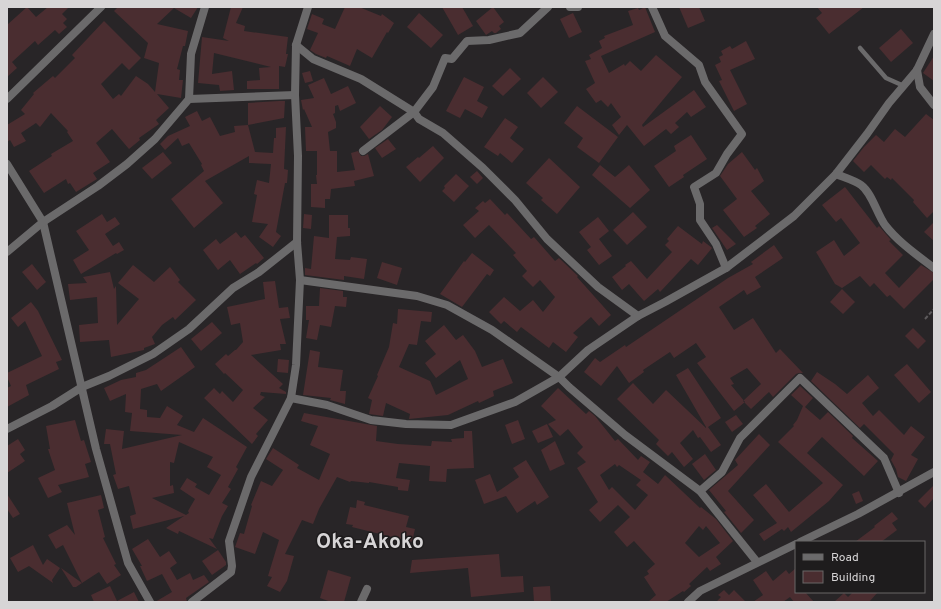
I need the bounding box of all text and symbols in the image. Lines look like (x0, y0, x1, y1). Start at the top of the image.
district label: Oka-Akoko (316, 529, 424, 556)
legend (795, 541, 925, 593)
text: Road (831, 550, 859, 566)
text: Building (831, 570, 875, 586)

